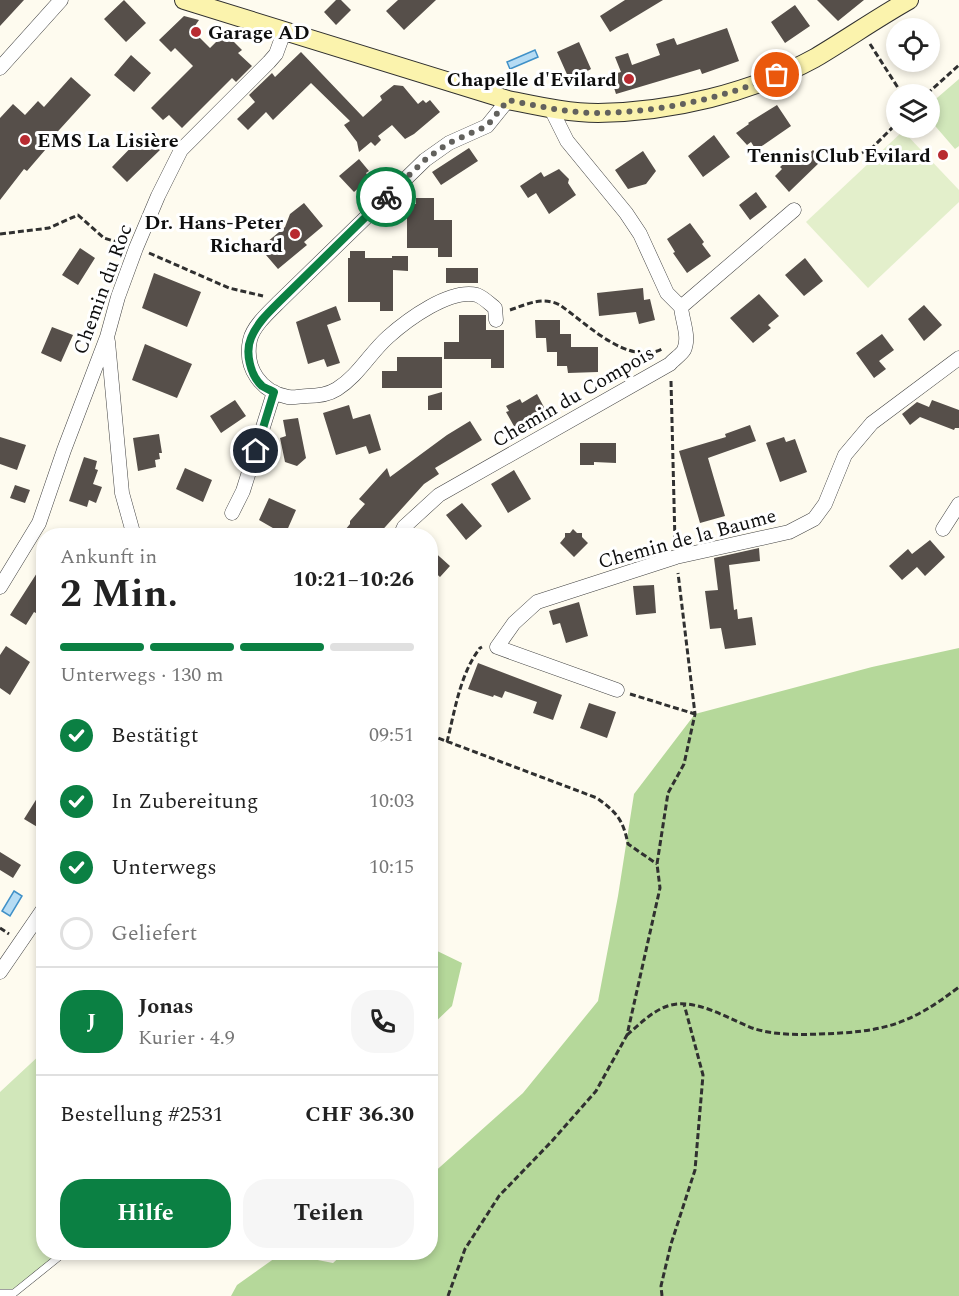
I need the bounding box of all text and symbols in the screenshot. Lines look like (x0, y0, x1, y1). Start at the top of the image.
place label: Garage AD (208, 18, 310, 48)
map controls (886, 18, 940, 138)
button: locate (886, 18, 940, 72)
marker: Garage AD (189, 25, 203, 39)
pin (751, 49, 802, 100)
icon: bag (760, 58, 793, 91)
place label: Chapelle d'Evilard (447, 65, 617, 95)
marker: Chapelle d'Evilard (622, 72, 636, 86)
button: layers (886, 84, 940, 138)
place label: EMS La Lisière (37, 126, 179, 156)
marker: EMS La Lisière (18, 133, 32, 147)
place label: Tennis Club Evilard (747, 141, 931, 171)
marker: Tennis Club Evilard (936, 148, 950, 162)
courier (356, 167, 416, 227)
icon: bike (370, 181, 403, 214)
place label: Dr. Hans-Peter Richard (144, 208, 283, 261)
street label: Chemin du Roc (65, 220, 140, 359)
marker: Dr. Hans-Peter Richard (288, 227, 302, 241)
street label: Chemin du Compois (487, 338, 660, 456)
pin (230, 425, 281, 476)
icon: home (239, 434, 272, 467)
street label: Chemin de la Baume (595, 501, 780, 577)
text: Ankunft in (60, 542, 157, 572)
text: 10:21–10:26 (292, 563, 414, 596)
text: 2 Min. (60, 565, 178, 624)
text: Unterwegs · 130 m (60, 660, 223, 690)
icon: check (60, 719, 93, 752)
text: Bestätigt (111, 719, 199, 752)
text: 09:51 (369, 720, 414, 750)
icon: check (60, 785, 93, 818)
text: In Zubereitung (111, 785, 259, 818)
text: 10:03 (369, 786, 414, 816)
icon: check (60, 851, 93, 884)
text: Unterwegs (111, 851, 217, 884)
text: 10:15 (369, 852, 414, 882)
text: Geliefert (111, 917, 197, 950)
text: Jonas (138, 990, 194, 1023)
button: phone (351, 990, 414, 1053)
text: J (87, 1005, 96, 1038)
text: Kurier · 4.9 (138, 1023, 235, 1053)
text: Bestellung #2531 (60, 1098, 224, 1131)
text: CHF 36.30 (305, 1098, 414, 1131)
button: Hilfe (60, 1179, 231, 1248)
button: Teilen (243, 1179, 414, 1248)

